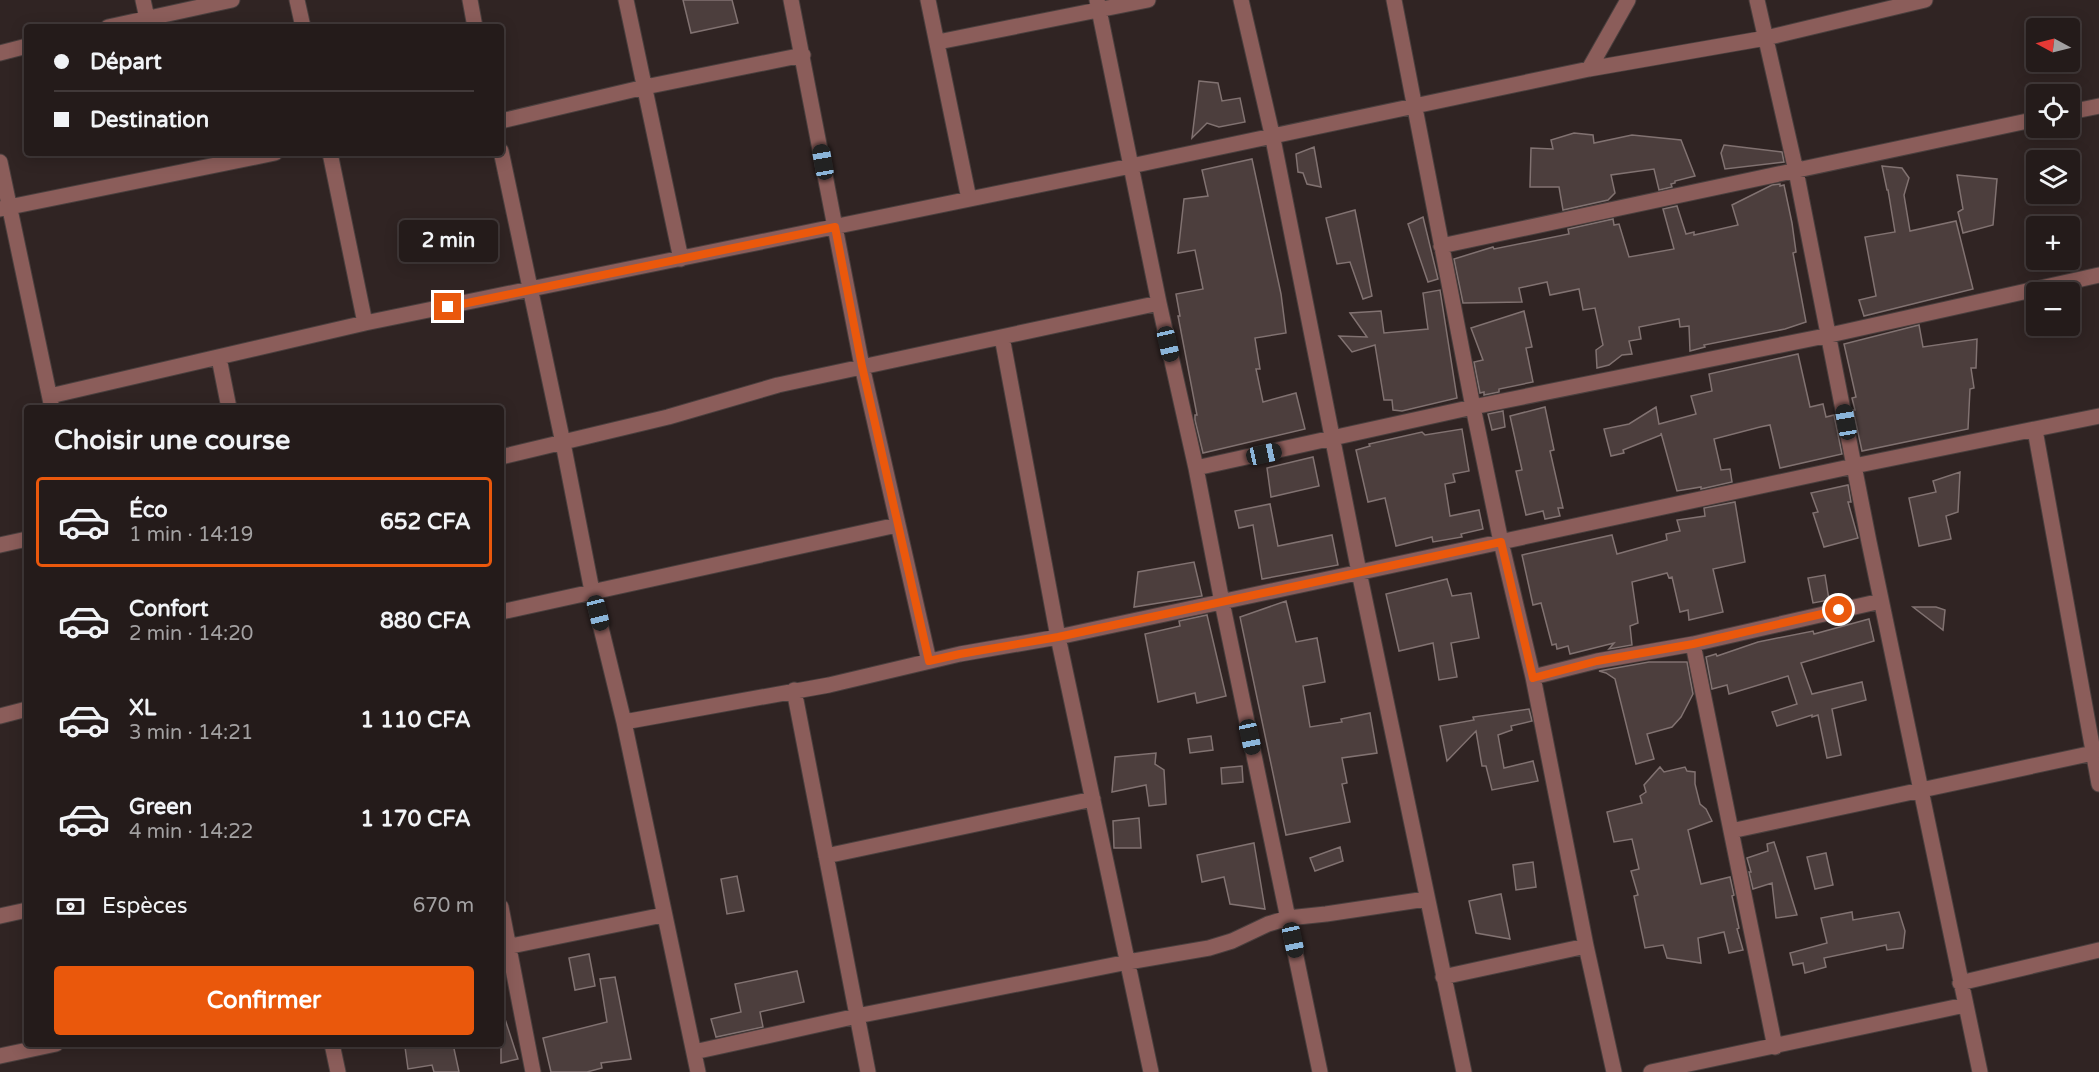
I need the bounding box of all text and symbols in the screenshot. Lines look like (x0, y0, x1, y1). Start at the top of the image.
north arrow (2026, 18, 2080, 72)
map controls (2026, 18, 2080, 336)
text: Départ (90, 49, 162, 75)
button: locate (2026, 84, 2080, 138)
text: Destination (90, 107, 209, 133)
car (811, 143, 835, 181)
button: layers (2026, 150, 2080, 204)
button: + (2026, 216, 2080, 270)
callout: 2 min (398, 220, 498, 262)
text: 2 min (422, 229, 475, 253)
button: − (2026, 282, 2080, 336)
route end (434, 293, 461, 320)
car (1155, 324, 1181, 364)
car (1834, 403, 1858, 441)
text: Choisir une course (54, 424, 290, 457)
car (1245, 441, 1283, 467)
icon: car (57, 495, 111, 549)
text: Éco (129, 497, 168, 523)
text: 652 CFA (380, 509, 471, 535)
text: 1 min · 14:19 (129, 523, 253, 547)
car (585, 593, 611, 633)
icon: car (57, 594, 111, 648)
text: Confort (129, 596, 208, 622)
route start (1825, 596, 1852, 623)
text: 880 CFA (380, 608, 471, 634)
text: 2 min · 14:20 (129, 622, 253, 646)
icon: car (57, 693, 111, 747)
text: XL (129, 695, 156, 721)
text: 1 110 CFA (360, 707, 471, 733)
car (1237, 718, 1263, 756)
text: 3 min · 14:21 (129, 721, 253, 745)
icon: car (57, 792, 111, 846)
text: Green (129, 794, 192, 820)
text: 1 170 CFA (360, 806, 471, 832)
text: 4 min · 14:22 (129, 820, 253, 844)
icon: cash (54, 890, 87, 923)
text: Espèces (102, 893, 187, 919)
text: 670 m (413, 894, 474, 918)
car (1280, 921, 1306, 959)
button: Confirmer (54, 966, 474, 1035)

